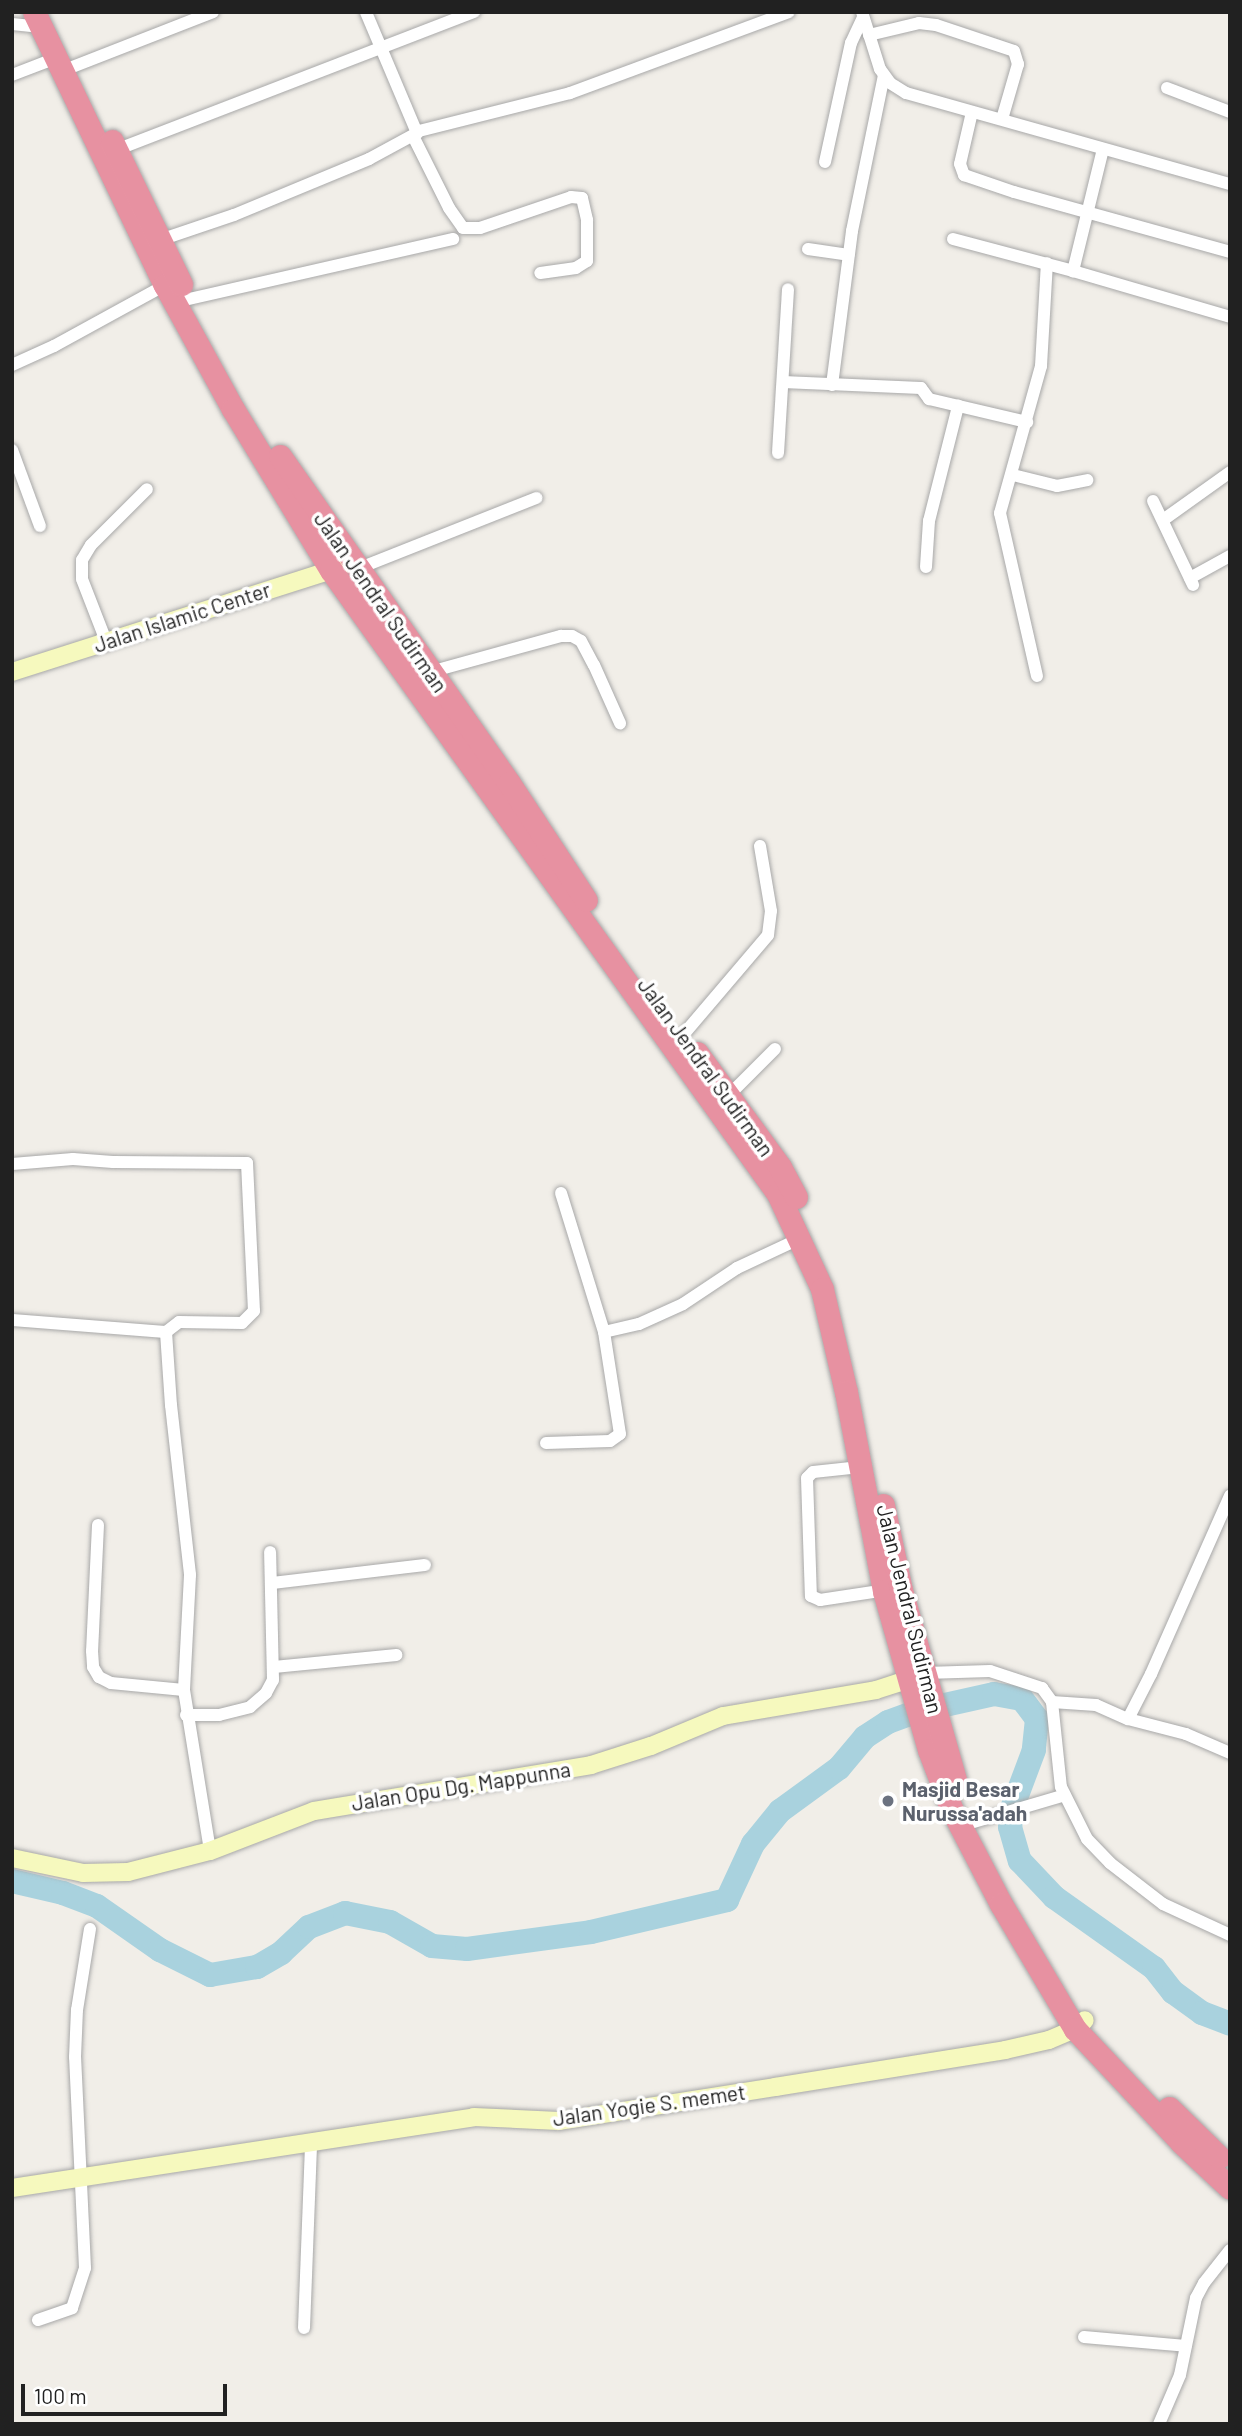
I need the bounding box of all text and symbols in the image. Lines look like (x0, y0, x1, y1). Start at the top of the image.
street label: Jalan Jendral Sudirman (309, 507, 453, 697)
street label: Jalan Islamic Center (90, 577, 274, 657)
street label: Jalan Jendral Sudirman (633, 973, 779, 1161)
street label: Jalan Jendral Sudirman (872, 1502, 948, 1716)
street label: Jalan Opu Dg. Mappunna (350, 1756, 572, 1816)
place label: Masjid Besar Nurussa'adah (902, 1776, 1027, 1826)
marker: Masjid Besar Nurussa'adah (880, 1793, 896, 1809)
street label: Jalan Yogie S. memet (551, 2079, 747, 2131)
scale bar (24, 2370, 231, 2414)
text: 100 m (34, 2383, 87, 2408)

